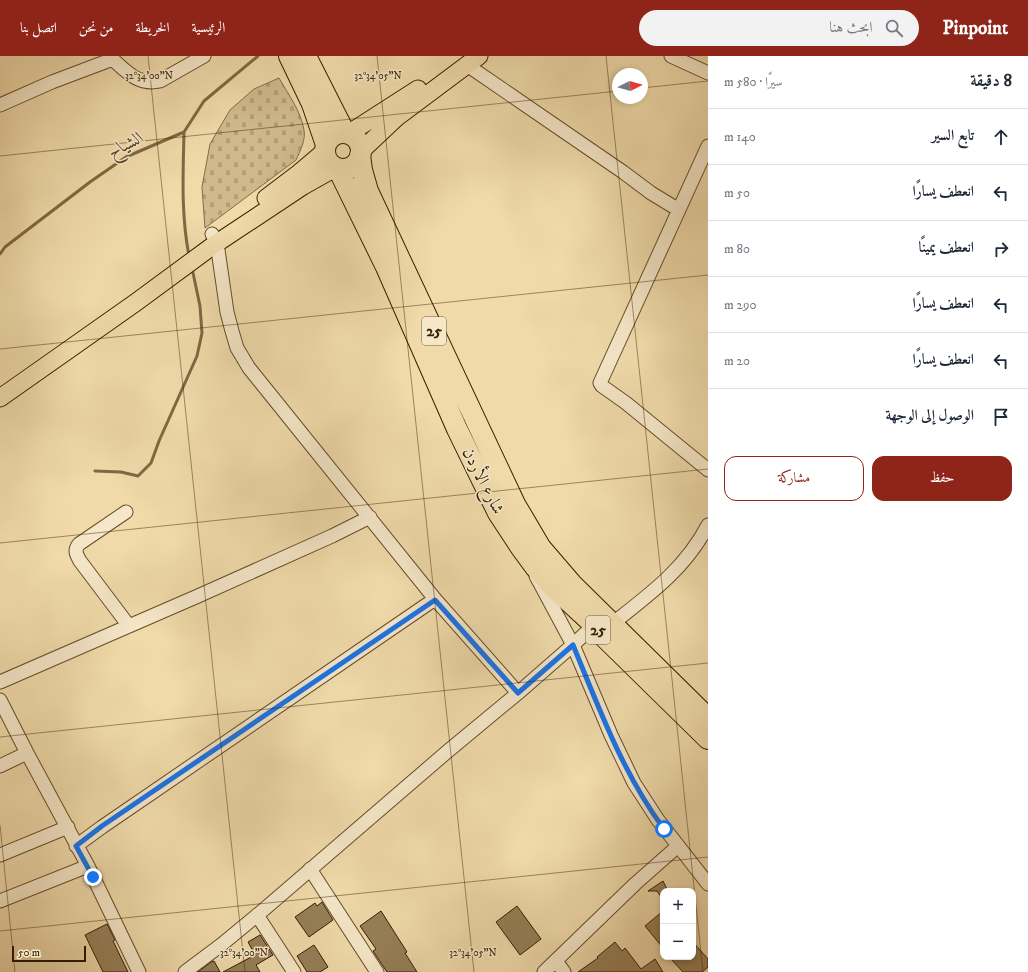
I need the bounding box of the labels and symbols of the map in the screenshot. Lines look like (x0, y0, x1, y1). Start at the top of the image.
north arrow (612, 68, 648, 104)
text: 32°34'00"N (125, 70, 173, 82)
text: 32°34'05"N (354, 70, 402, 82)
water label: الشياح (104, 126, 150, 167)
road number: 25 (422, 317, 446, 345)
street label: شارع الأردن (455, 444, 510, 519)
road number: 25 (586, 616, 610, 644)
route start (655, 820, 673, 838)
route end (84, 868, 102, 886)
scale bar (12, 944, 86, 963)
text: 32°34'00"N (220, 947, 268, 959)
text: 32°34'05"N (449, 947, 497, 959)

